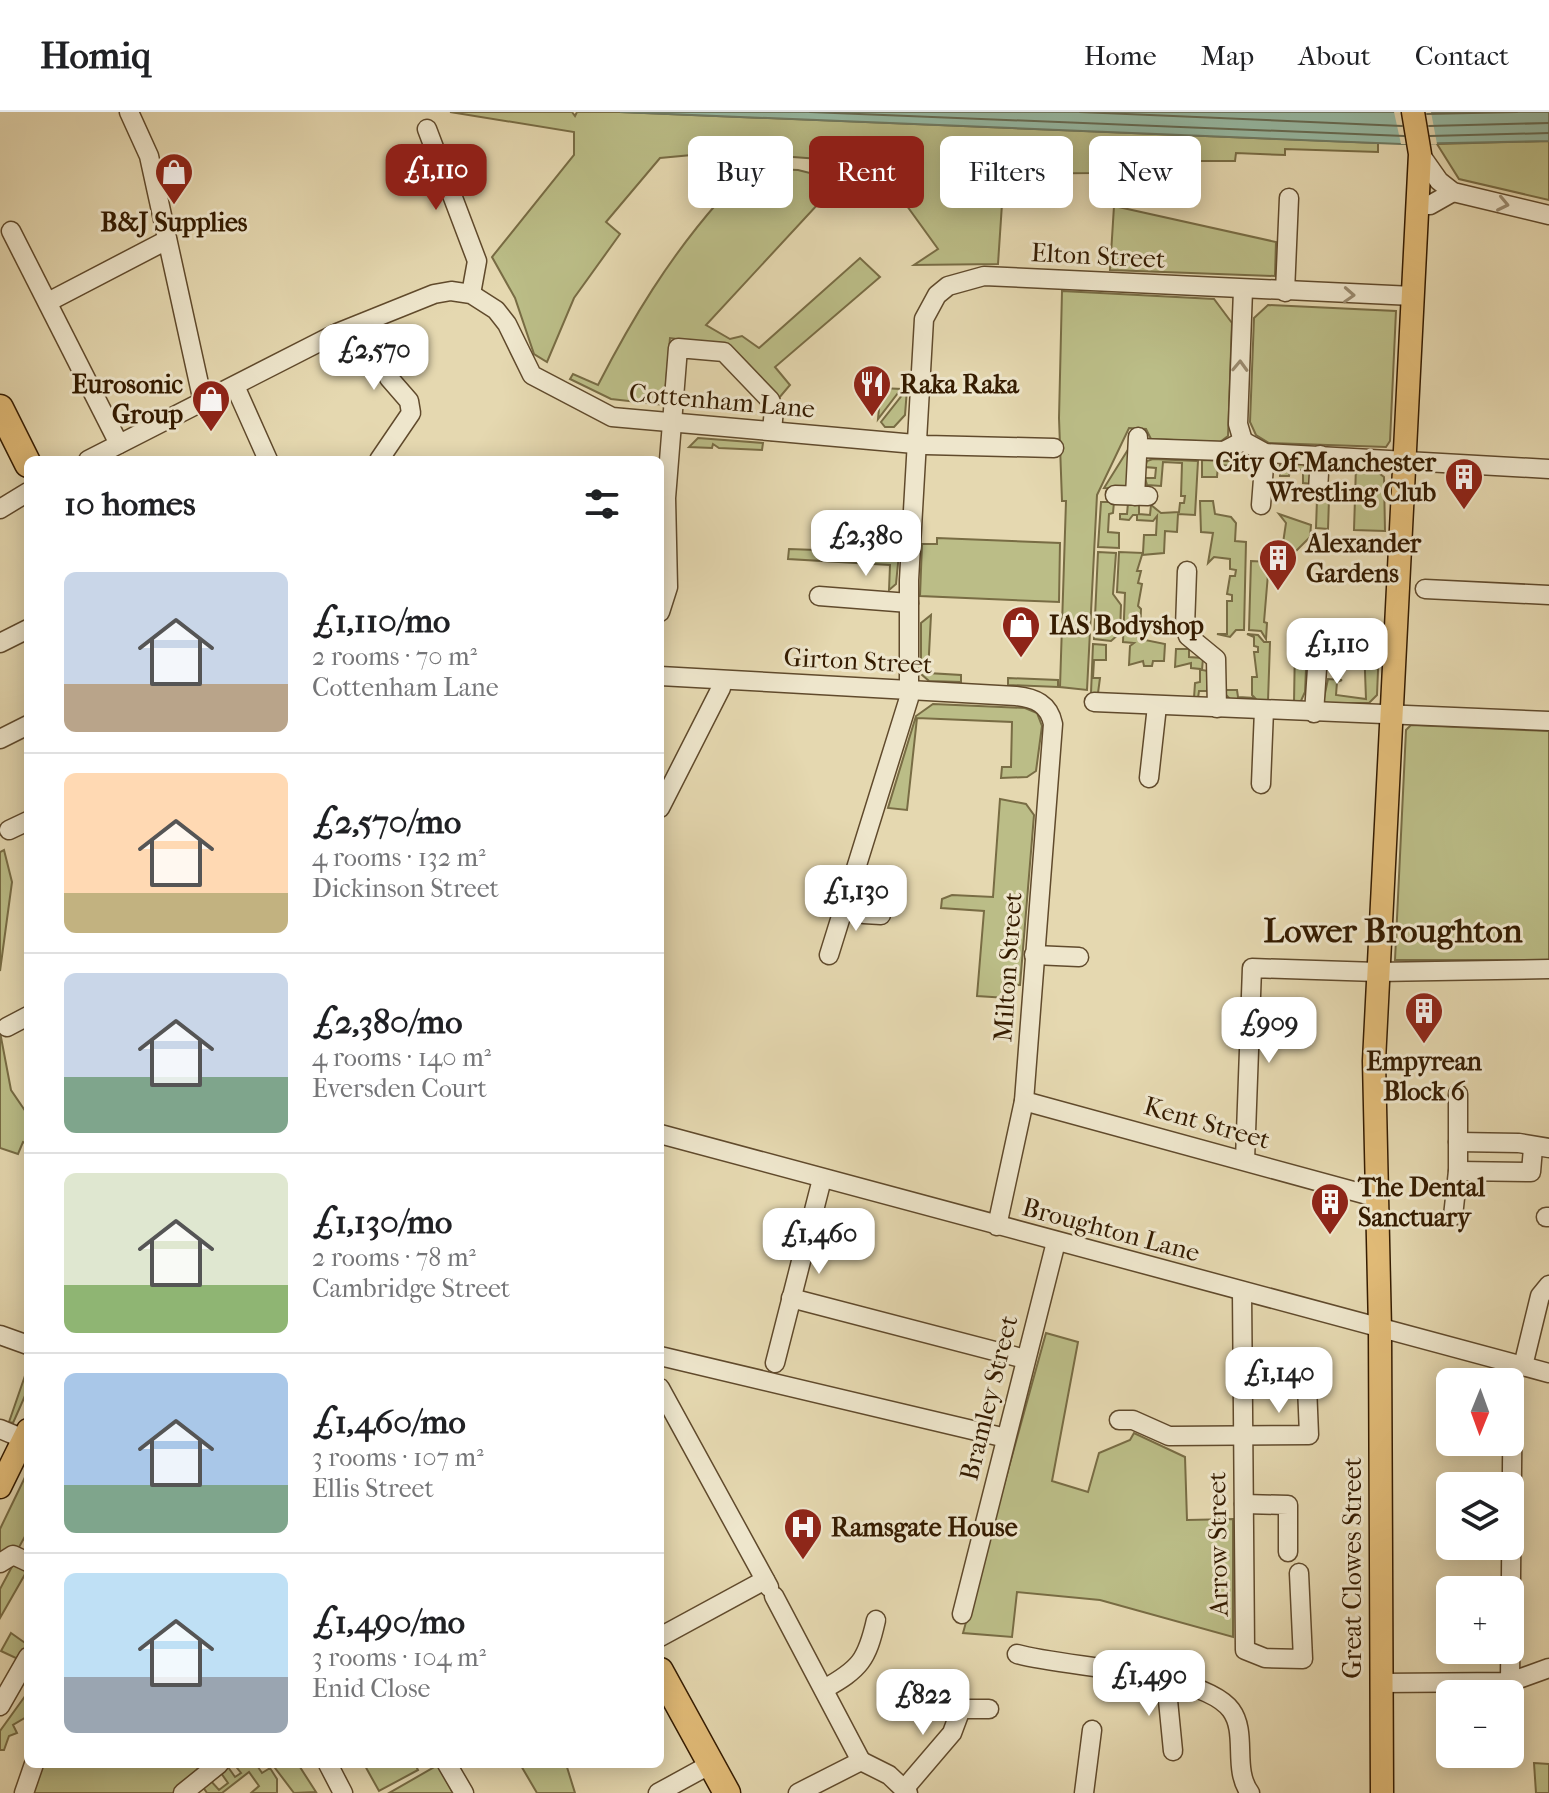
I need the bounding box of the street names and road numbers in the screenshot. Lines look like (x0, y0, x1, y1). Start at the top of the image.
street label: Elton Street (1030, 237, 1167, 275)
street label: Cottenham Lane (628, 377, 816, 425)
street label: Girton Street (783, 642, 934, 680)
street label: Milton Street (987, 890, 1029, 1043)
street label: Kent Street (1140, 1090, 1274, 1156)
street label: Broughton Lane (1019, 1191, 1203, 1269)
street label: Bramley Street (954, 1312, 1025, 1484)
street label: Great Clowes Street (1337, 1456, 1368, 1679)
street label: Arrow Street (1201, 1471, 1235, 1618)

